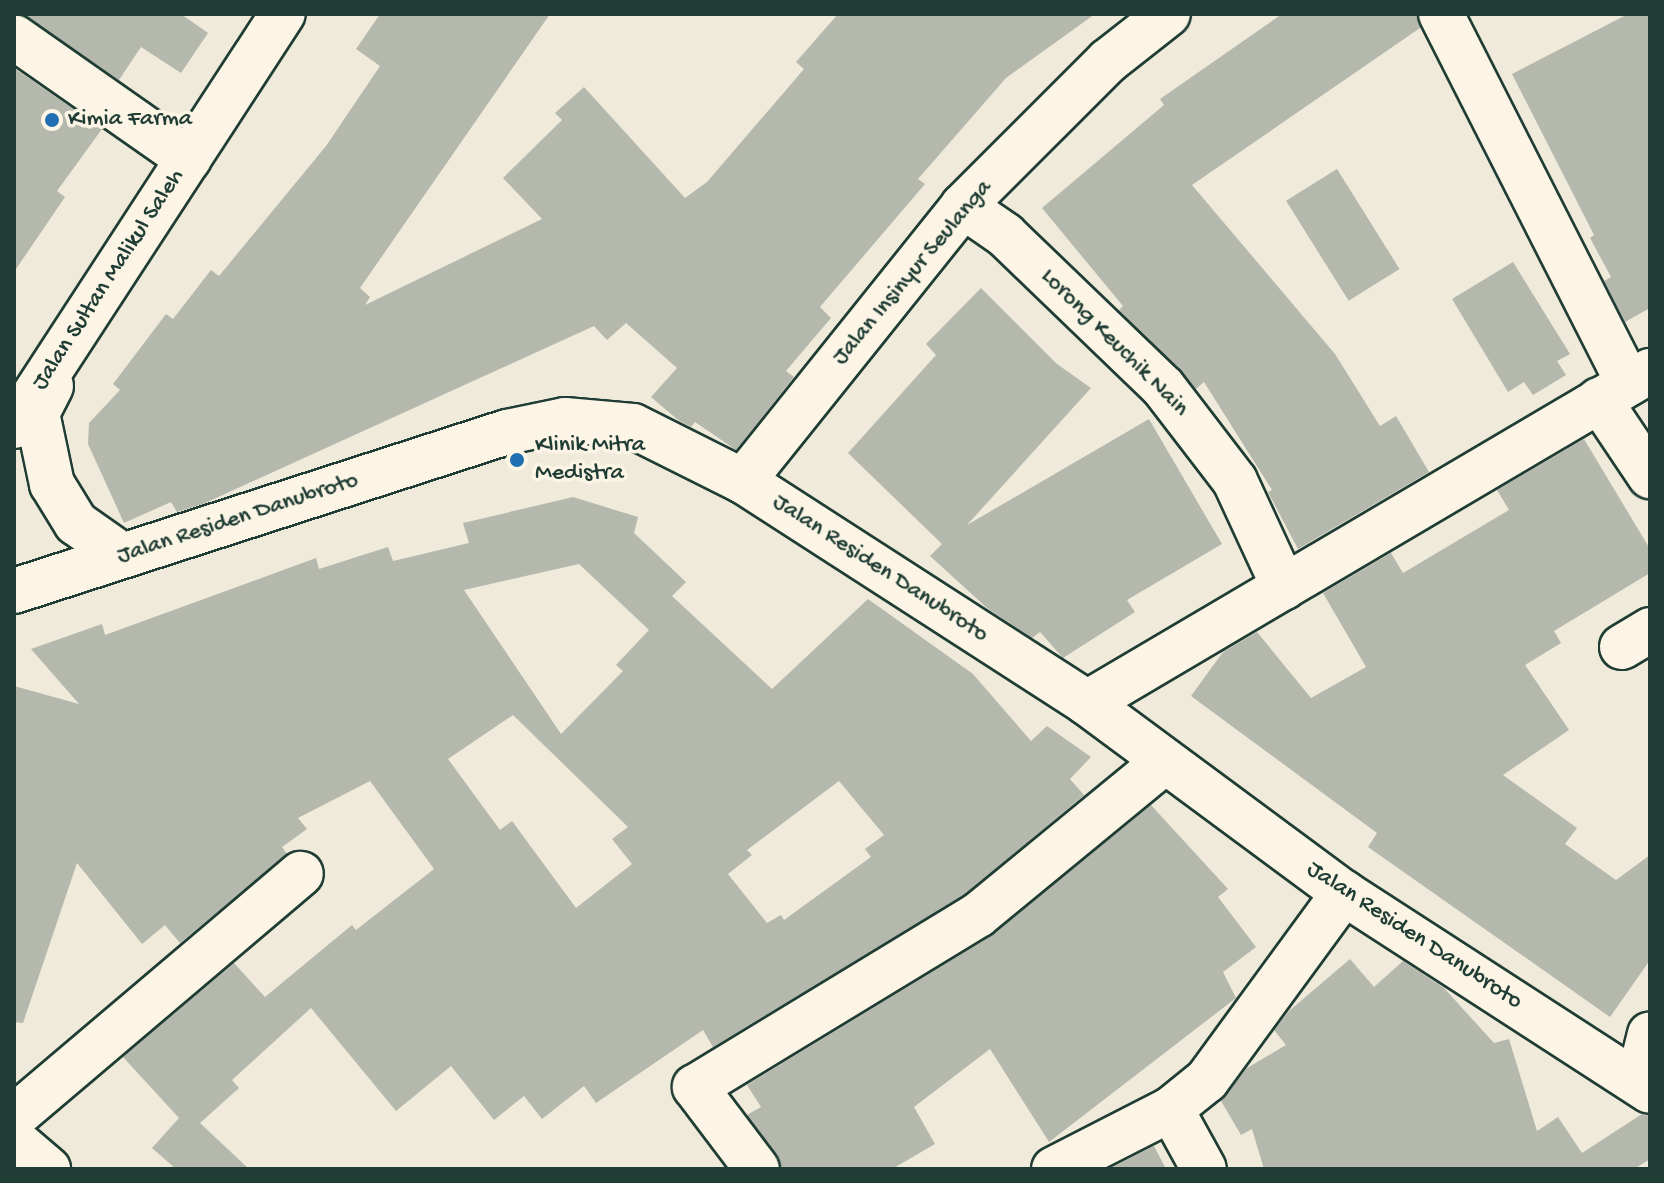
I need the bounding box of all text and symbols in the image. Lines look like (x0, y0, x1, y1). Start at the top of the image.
place label: Kimia Farma (68, 106, 192, 134)
marker: Kimia Farma (43, 111, 61, 129)
street label: Jalan Sultan Malikul Saleh (27, 164, 191, 396)
street label: Jalan Insinyur Seulanga (827, 174, 999, 372)
street label: Lorong Keuchik Nain (1034, 263, 1194, 423)
place label: Klinik Mitra Medistra (535, 432, 645, 488)
marker: Klinik Mitra Medistra (506, 449, 528, 471)
street label: Jalan Residen Danubroto (114, 466, 362, 572)
street label: Jalan Residen Danubroto (767, 488, 993, 650)
street label: Jalan Residen Danubroto (1301, 855, 1527, 1017)

